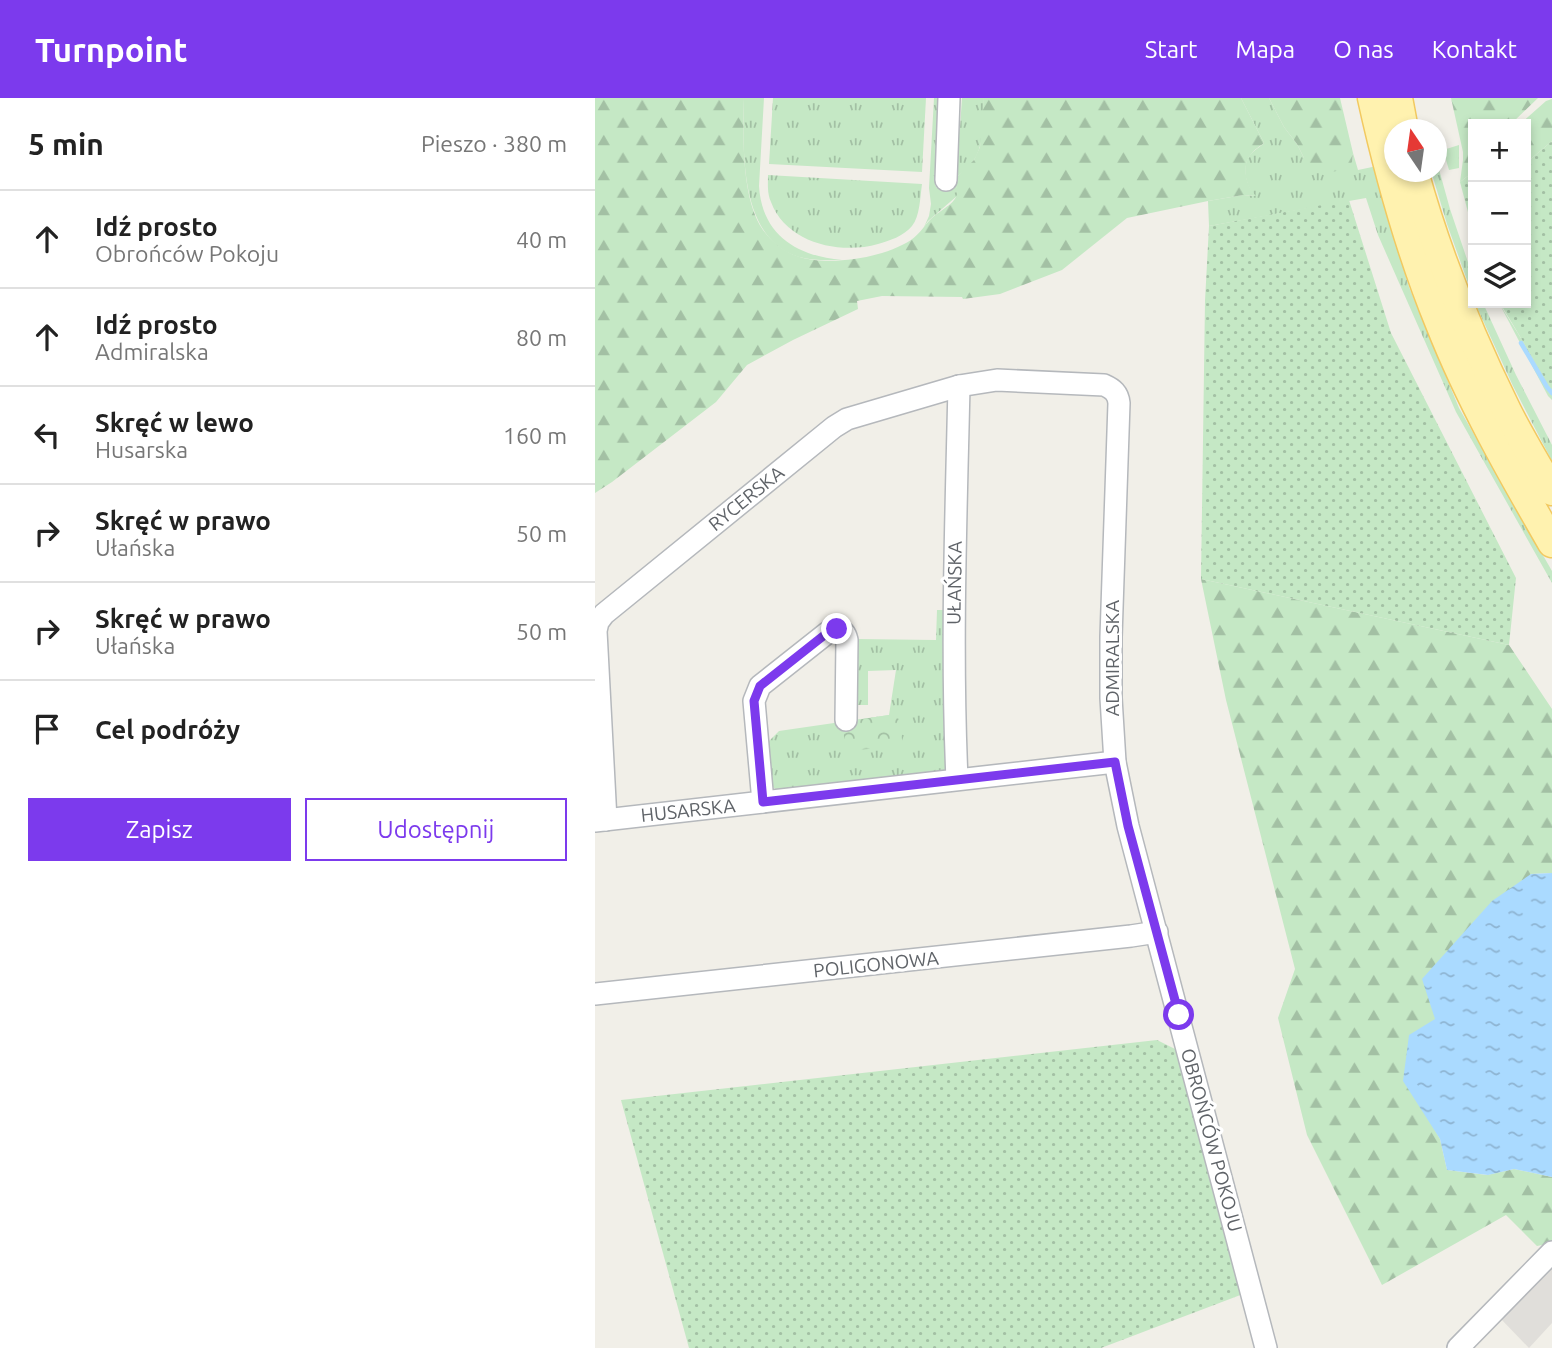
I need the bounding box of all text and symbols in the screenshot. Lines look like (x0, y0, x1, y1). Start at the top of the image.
text: Turnpoint (35, 31, 187, 68)
text: Start (1145, 36, 1198, 63)
text: Mapa (1236, 36, 1295, 63)
text: O nas (1333, 36, 1394, 63)
text: Kontakt (1432, 36, 1517, 63)
north arrow (1384, 119, 1447, 182)
map controls (1468, 119, 1531, 308)
button: + (1468, 119, 1531, 182)
text: 5 min (28, 127, 104, 161)
text: Pieszo · 380 m (421, 131, 567, 156)
button: − (1468, 182, 1531, 245)
text: Idź prosto (95, 212, 218, 241)
icon: ahead (28, 220, 66, 258)
text: 40 m (516, 227, 567, 252)
text: Obrońców Pokoju (95, 241, 279, 266)
button: layers (1468, 245, 1531, 308)
text: Idź prosto (95, 310, 218, 339)
icon: ahead (28, 318, 66, 356)
text: 80 m (516, 325, 567, 350)
text: Admiralska (95, 339, 209, 364)
text: Skręć w lewo (95, 408, 254, 437)
icon: left (28, 416, 66, 454)
text: 160 m (503, 423, 567, 448)
text: Husarska (95, 437, 188, 462)
street label: RYCERSKA (704, 461, 789, 535)
text: Skręć w prawo (95, 506, 271, 535)
icon: right (28, 514, 66, 552)
text: 50 m (516, 521, 567, 546)
text: Ułańska (95, 535, 175, 560)
street label: UŁAŃSKA (942, 540, 966, 625)
street label: ADMIRALSKA (1101, 599, 1123, 716)
text: Skręć w prawo (95, 604, 271, 633)
icon: right (28, 612, 66, 650)
route end (821, 613, 852, 644)
text: 50 m (516, 619, 567, 644)
text: Ułańska (95, 633, 175, 658)
icon: arrive (28, 710, 66, 748)
text: Cel podróży (95, 715, 240, 744)
street label: HUSARSKA (640, 794, 737, 826)
button: Zapisz (28, 798, 291, 861)
button: Udostępnij (305, 798, 567, 861)
street label: POLIGONOWA (812, 946, 940, 982)
route start (1163, 999, 1194, 1030)
street label: OBROŃCÓW POKOJU (1177, 1046, 1247, 1234)

